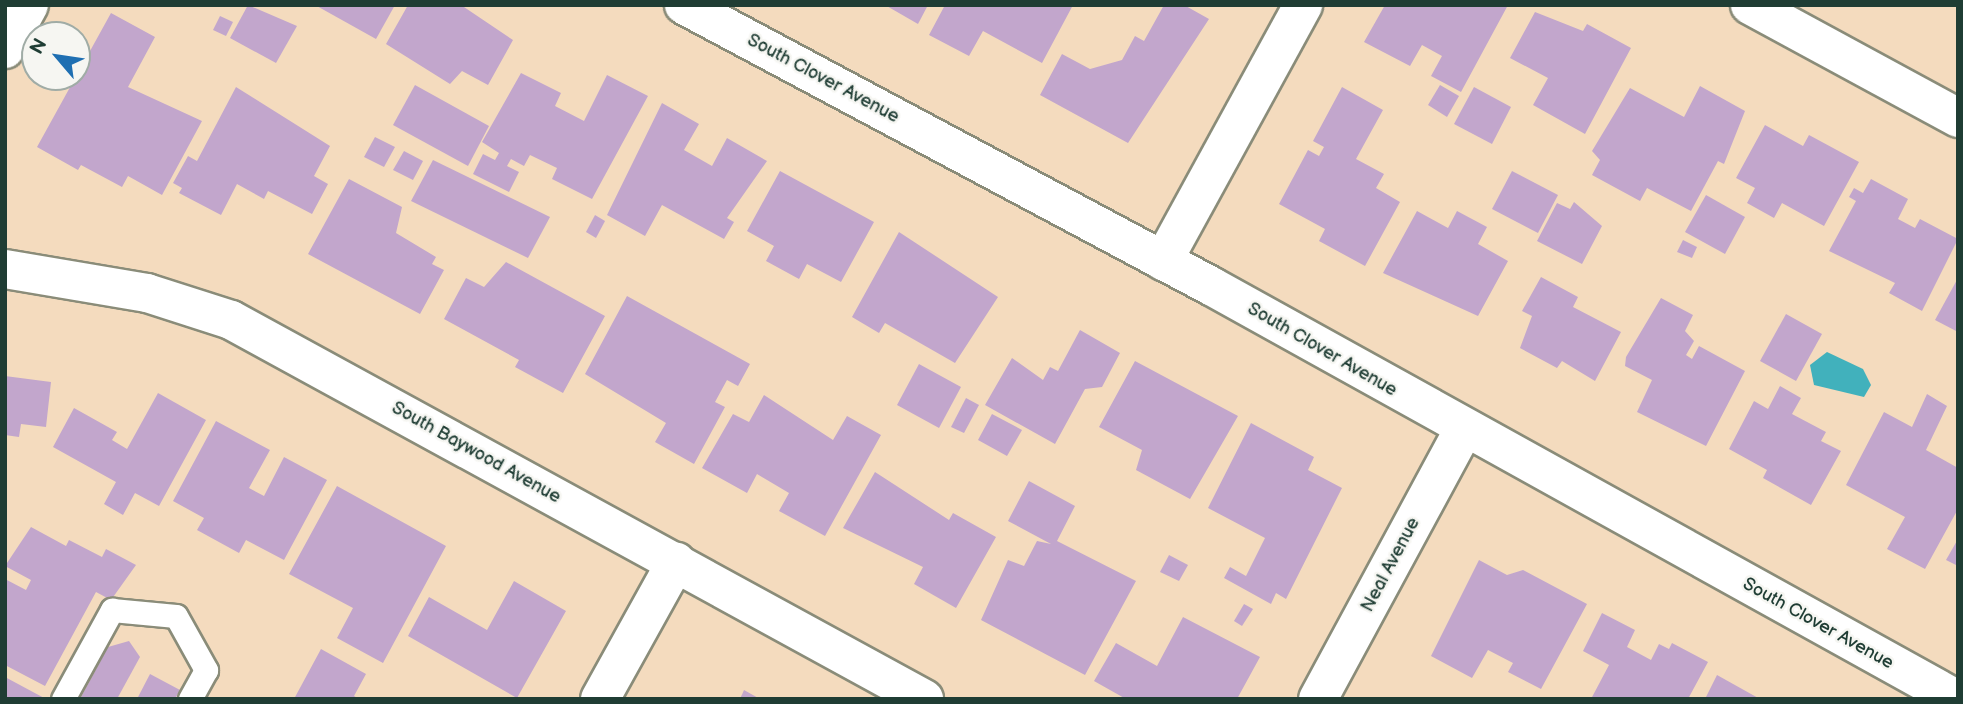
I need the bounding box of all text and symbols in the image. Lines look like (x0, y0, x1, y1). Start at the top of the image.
north arrow (21, 21, 91, 91)
street label: South Clover Avenue (743, 30, 903, 128)
text: N (25, 35, 52, 58)
street label: South Clover Avenue (1243, 298, 1401, 402)
street label: South Baywood Avenue (388, 398, 564, 508)
street label: Neal Avenue (1357, 514, 1425, 616)
street label: South Clover Avenue (1739, 574, 1897, 674)

